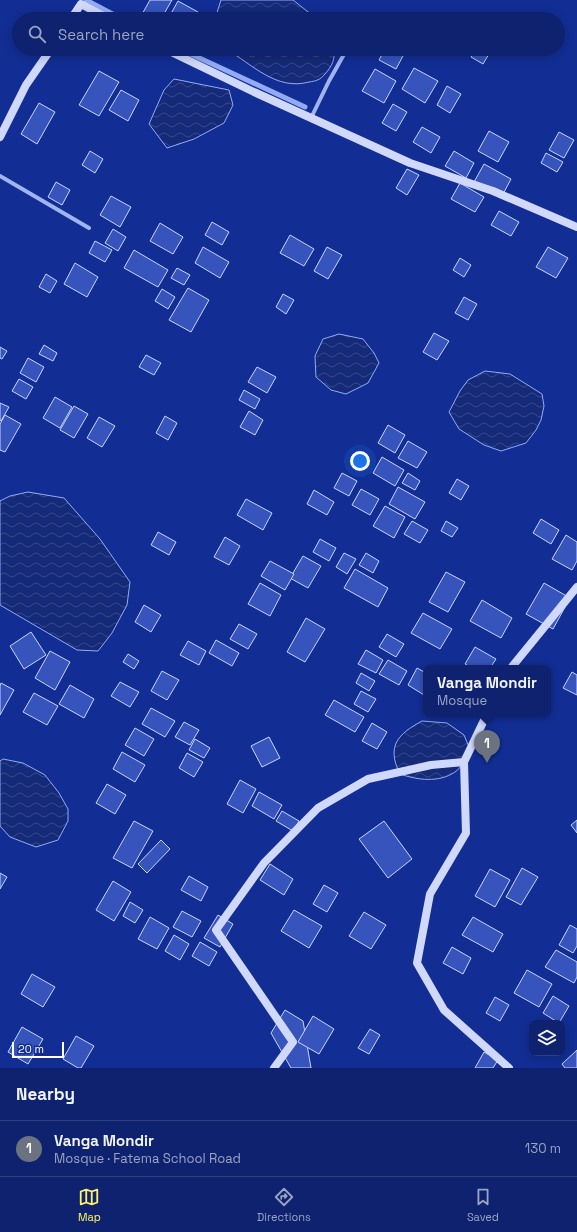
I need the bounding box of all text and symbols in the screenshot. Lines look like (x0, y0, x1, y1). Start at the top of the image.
search box (12, 12, 565, 56)
icon: search (26, 23, 48, 45)
text: Search here (58, 25, 144, 44)
your location (350, 451, 370, 471)
popup (423, 665, 551, 717)
text: Vanga Mondir (437, 673, 537, 692)
text: Mosque (437, 692, 487, 709)
pin: 1 (474, 730, 500, 763)
map controls (529, 1020, 565, 1056)
button: layers (529, 1020, 565, 1056)
scale bar (12, 1040, 64, 1059)
text: 20 m (18, 1042, 44, 1056)
text: Nearby (16, 1083, 75, 1105)
text: Vanga Mondir (54, 1131, 154, 1150)
text: 1 (26, 1140, 32, 1157)
text: 130 m (525, 1140, 561, 1157)
text: Mosque · Fatema School Road (54, 1150, 241, 1167)
tab: Map (78, 1186, 101, 1224)
tab: Directions (257, 1186, 311, 1224)
tab: Saved (467, 1186, 499, 1224)

